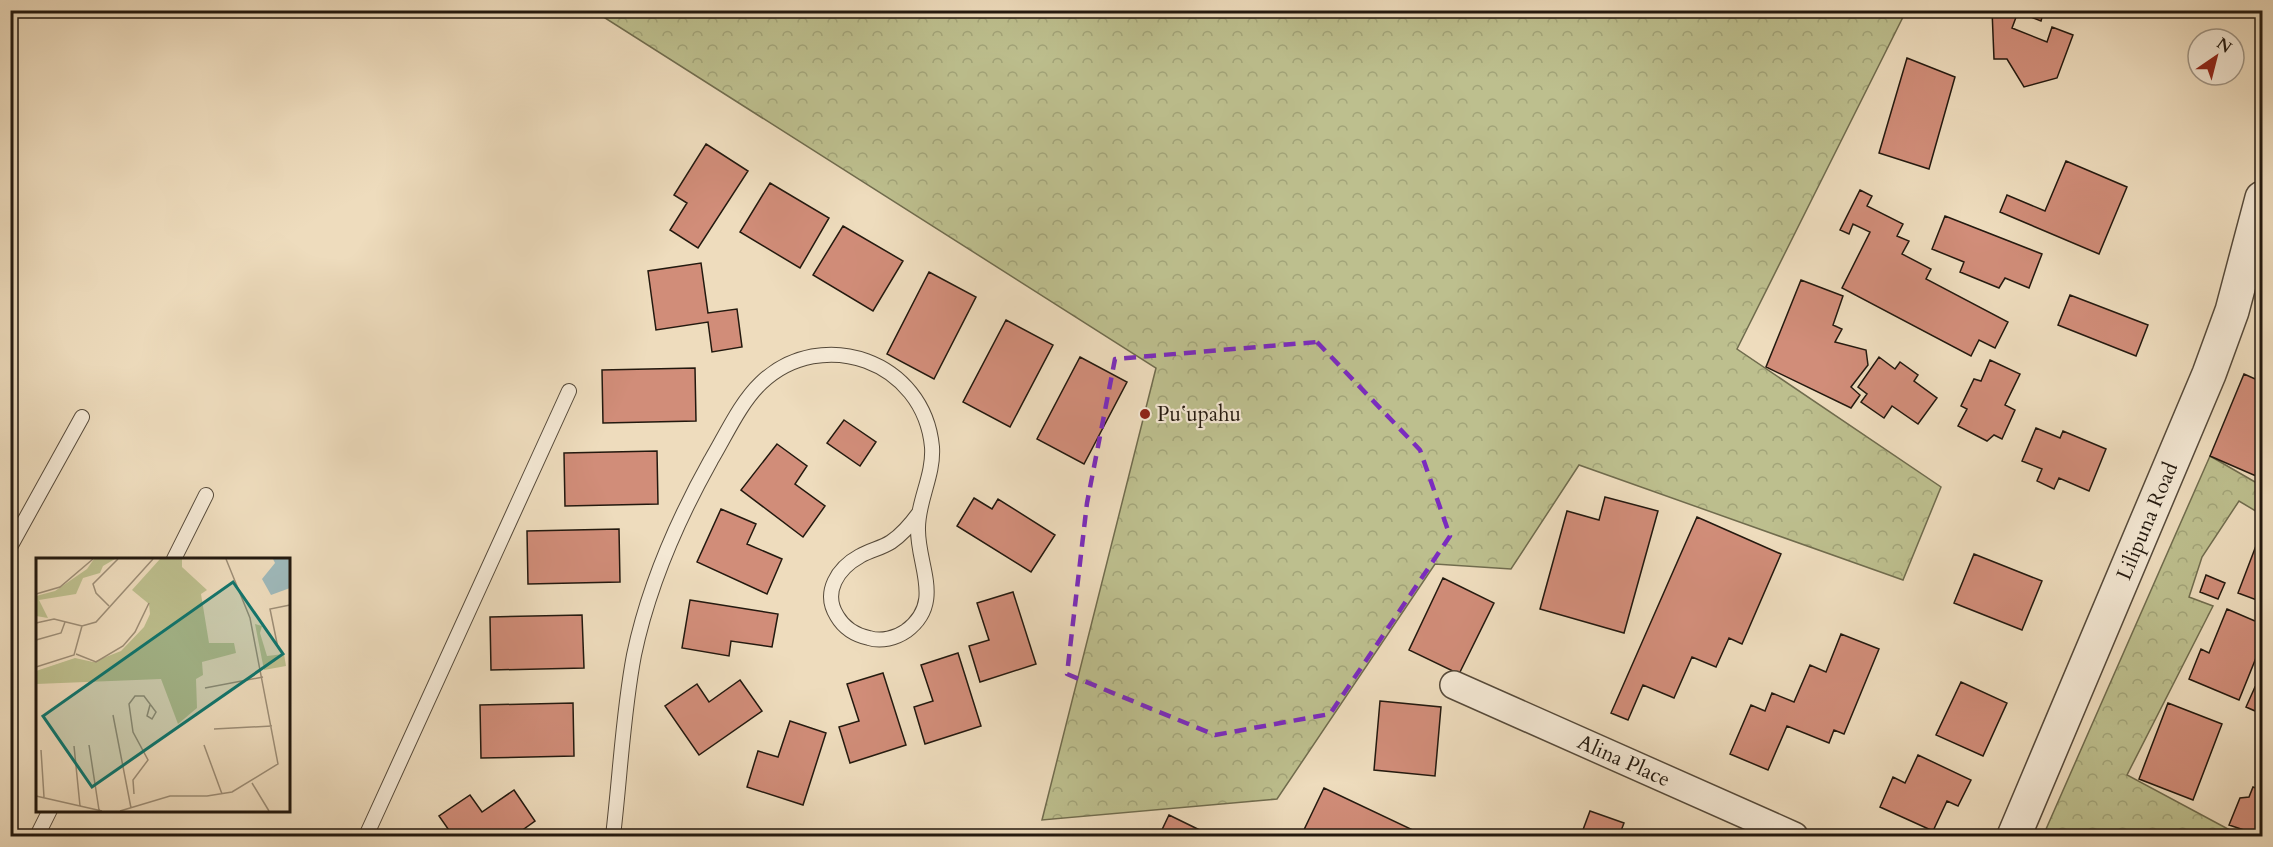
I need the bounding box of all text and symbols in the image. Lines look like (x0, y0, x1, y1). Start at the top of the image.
north arrow (2186, 27, 2246, 87)
text: N (2212, 33, 2236, 59)
place label: Puʻupahu (1157, 400, 1241, 429)
marker: Puʻupahu (1138, 407, 1152, 421)
street label: Lilipuna Road (2109, 457, 2185, 584)
inset map (36, 558, 290, 811)
street label: Alina Place (1573, 727, 1675, 794)

